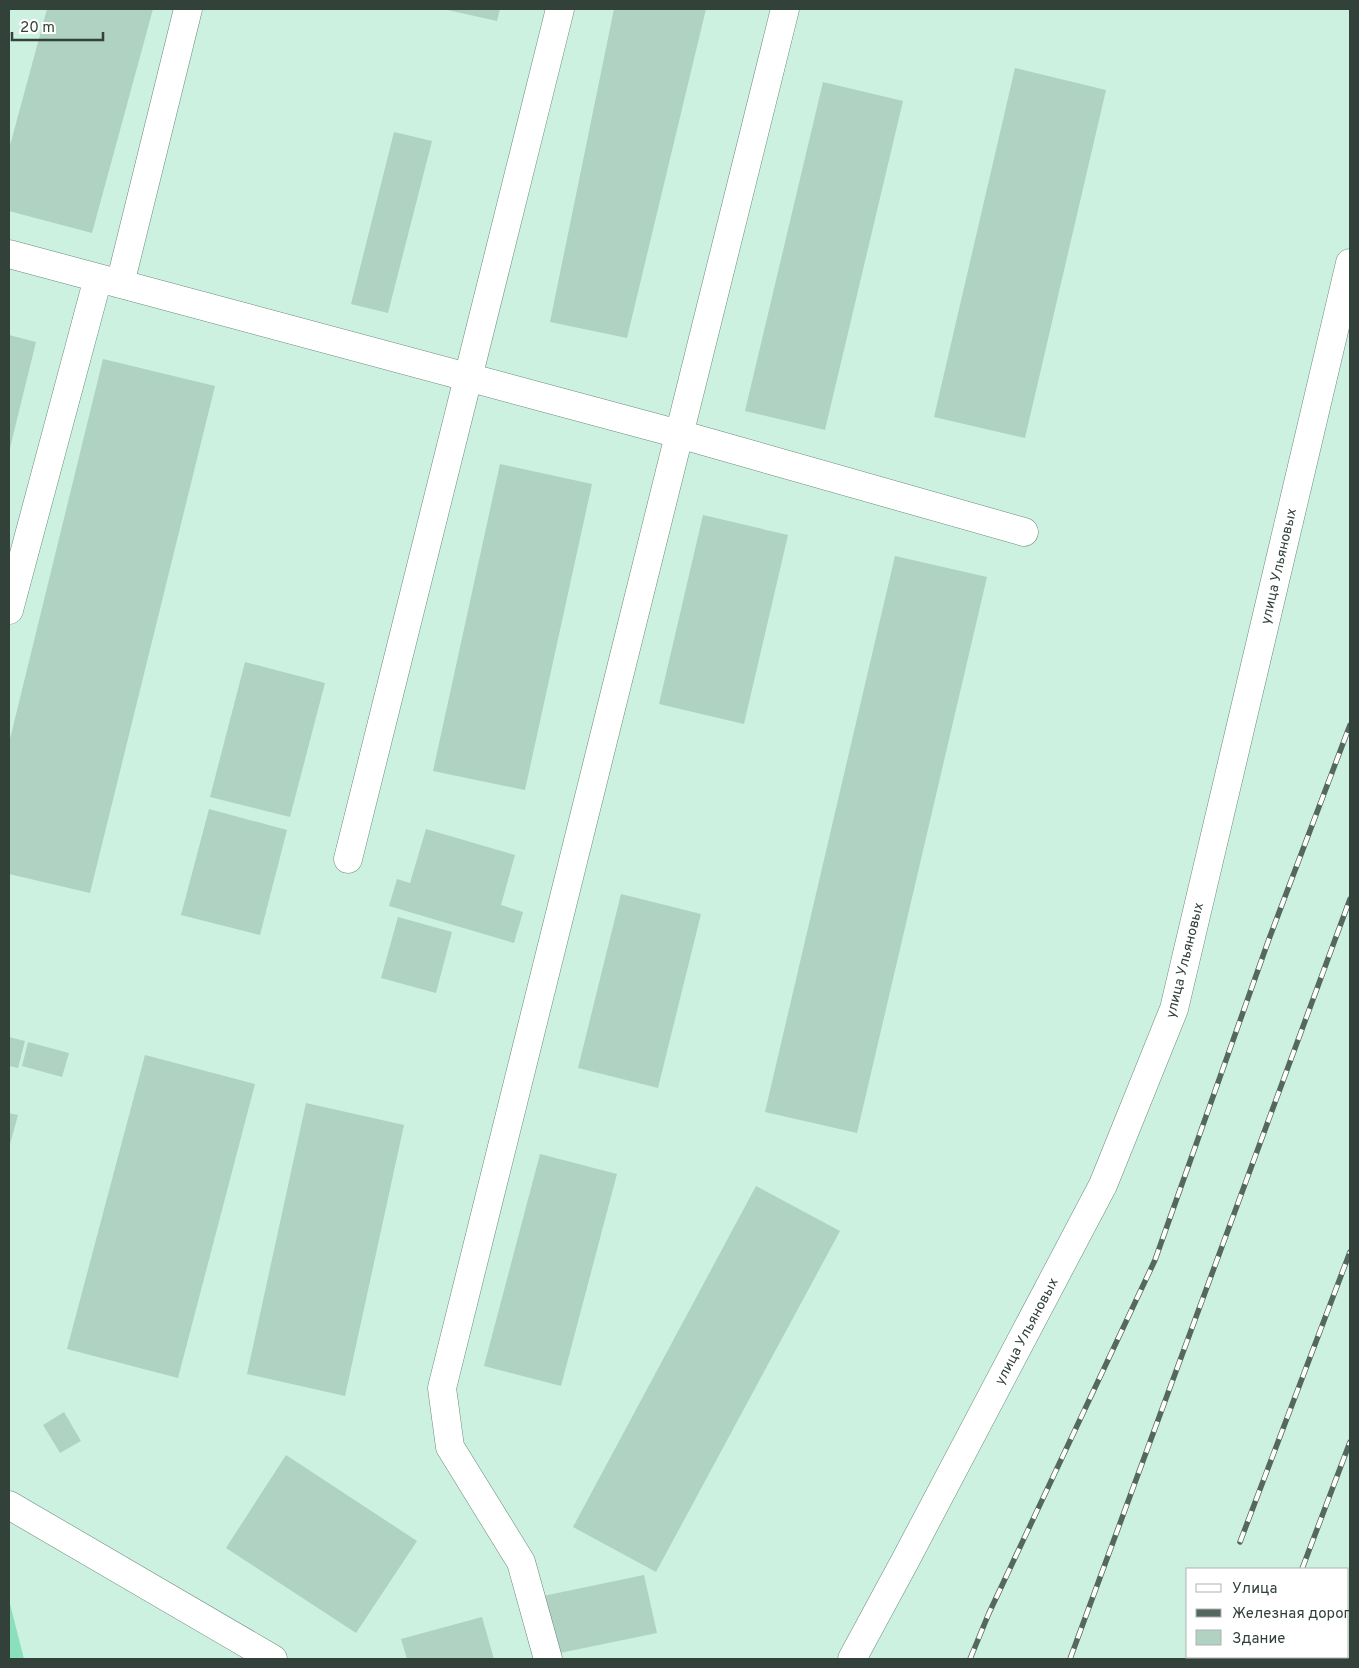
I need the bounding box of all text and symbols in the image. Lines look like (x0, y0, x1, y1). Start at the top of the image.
scale bar (12, 10, 104, 42)
text: 20 m (20, 19, 55, 38)
street label: улица Ульяновых (1258, 507, 1301, 626)
street label: улица Ульяновых (1163, 901, 1208, 1020)
street label: улица Ульяновых (992, 1275, 1063, 1388)
legend (1186, 1568, 1349, 1658)
text: Улица (1232, 1580, 1277, 1599)
text: Железная дорога (1232, 1605, 1358, 1624)
text: Здание (1232, 1630, 1285, 1649)

